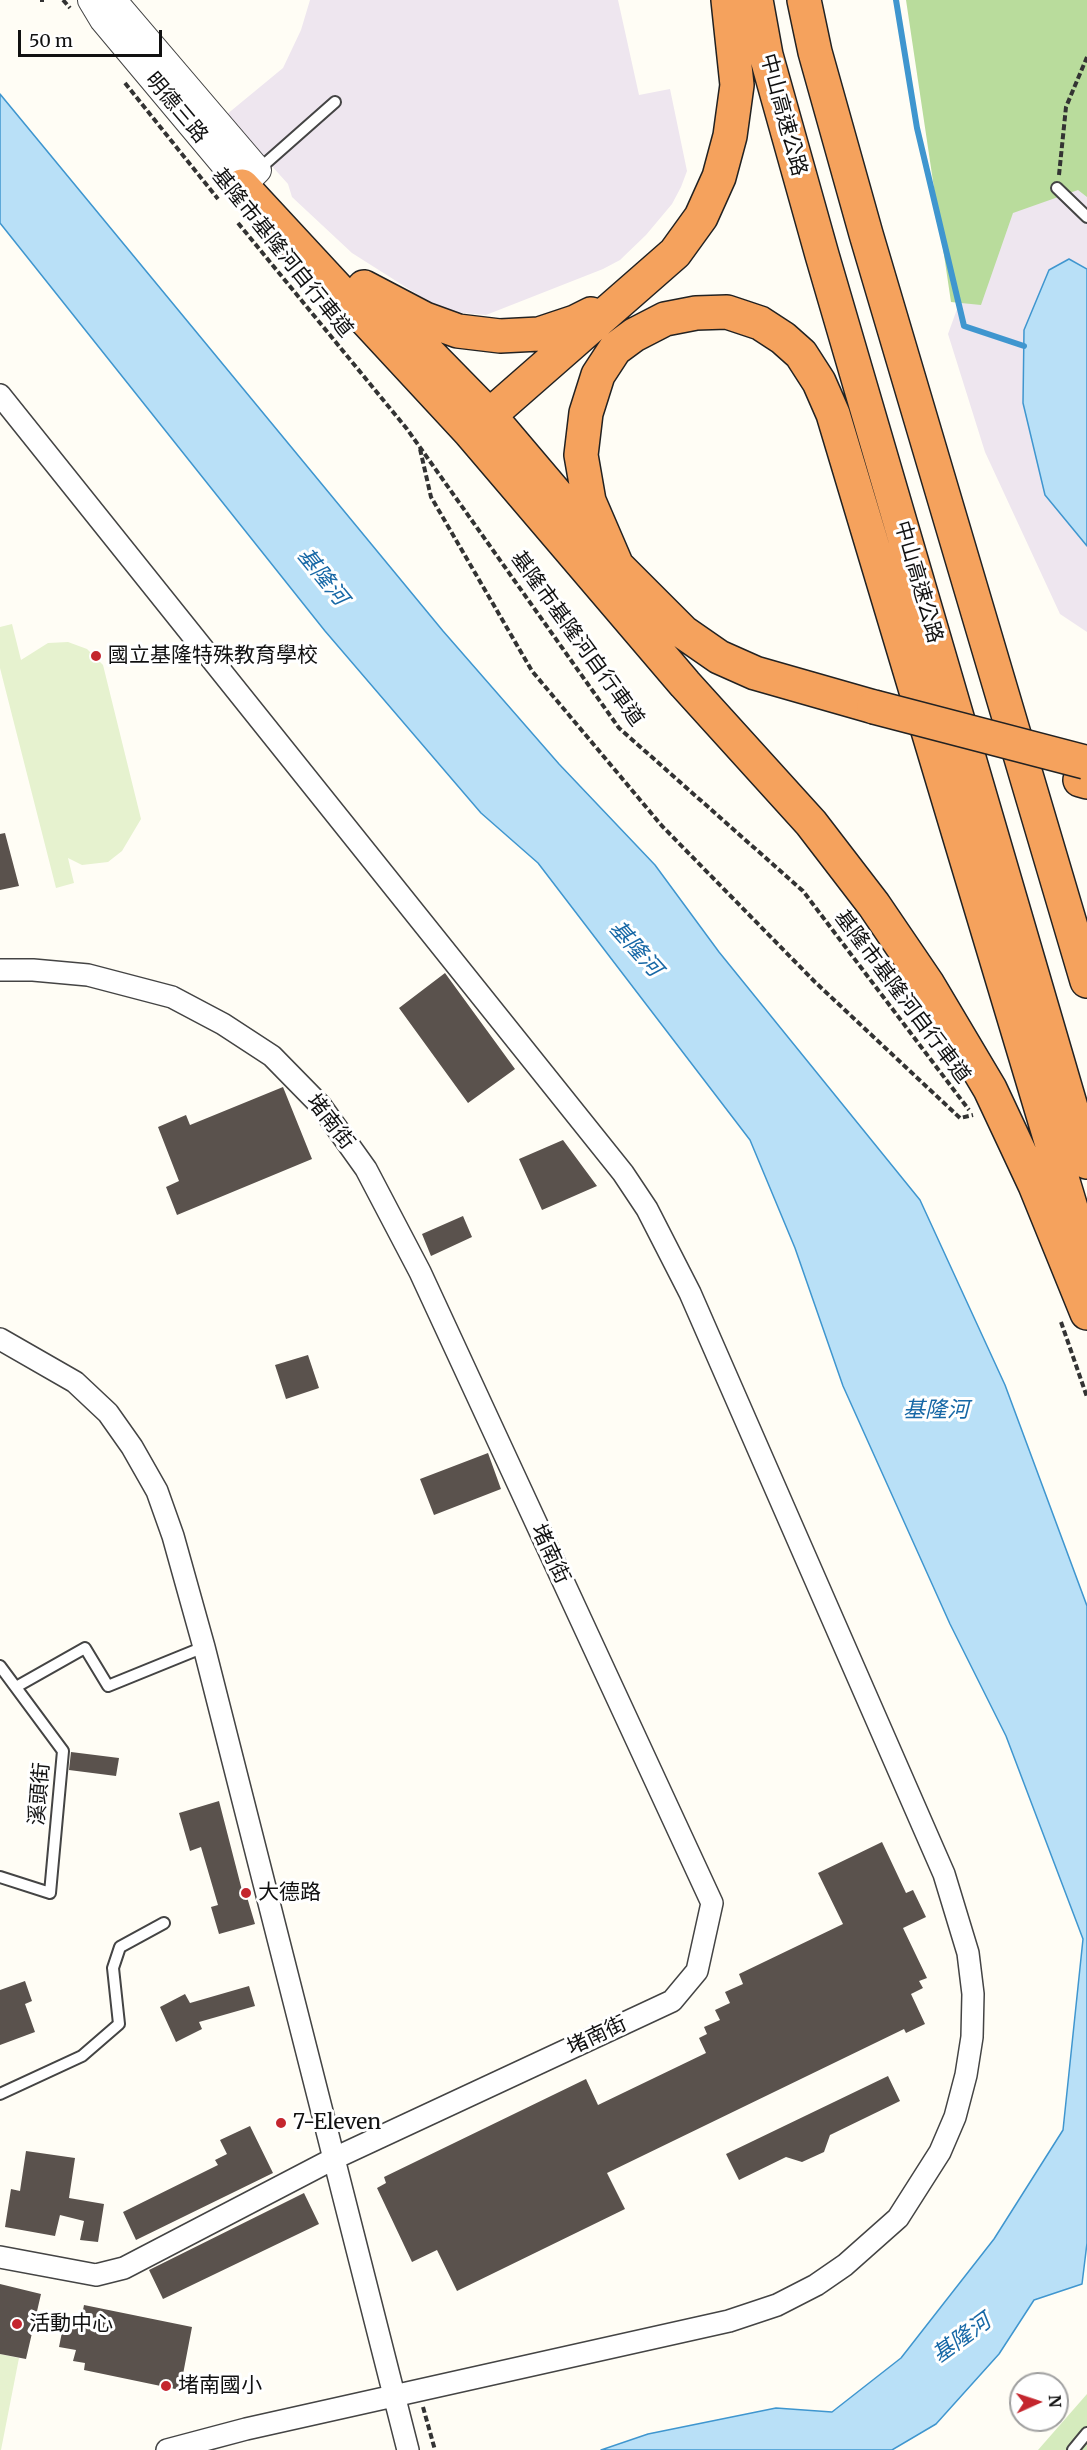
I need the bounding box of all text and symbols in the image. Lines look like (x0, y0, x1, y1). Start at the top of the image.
scale bar (21, 18, 165, 56)
text: 50 m (29, 29, 73, 52)
street label: 中山高速公路 (755, 51, 811, 179)
street label: 明德三路 (139, 68, 213, 148)
street label: 基隆市基隆河自行車道 (206, 163, 358, 343)
street label: 中山高速公路 (889, 518, 947, 646)
water label: 基隆河 (291, 543, 353, 611)
street label: 基隆市基隆河自行車道 (505, 547, 649, 731)
place label: 國立基隆特殊教育學校 (108, 643, 318, 669)
marker: 國立基隆特殊教育學校 (89, 649, 103, 663)
street label: 基隆市基隆河自行車道 (829, 906, 975, 1088)
water label: 基隆河 (603, 916, 667, 982)
street label: 堵南街 (301, 1089, 359, 1155)
water label: 基隆河 (903, 1398, 969, 1424)
street label: 堵南街 (525, 1520, 575, 1588)
street label: 溪頭街 (25, 1762, 55, 1826)
place label: 大德路 (258, 1880, 321, 1906)
marker: 大德路 (239, 1886, 253, 1900)
street label: 堵南街 (563, 2011, 631, 2061)
place label: 7-Eleven (293, 2110, 381, 2136)
marker: 7-Eleven (274, 2116, 288, 2130)
water label: 基隆河 (928, 2309, 996, 2369)
place label: 活動中心 (29, 2311, 113, 2337)
marker: 活動中心 (10, 2317, 24, 2331)
north arrow (1009, 2372, 1069, 2432)
place label: 堵南國小 (178, 2373, 262, 2399)
marker: 堵南國小 (159, 2379, 173, 2393)
text: N (1045, 2394, 1065, 2408)

